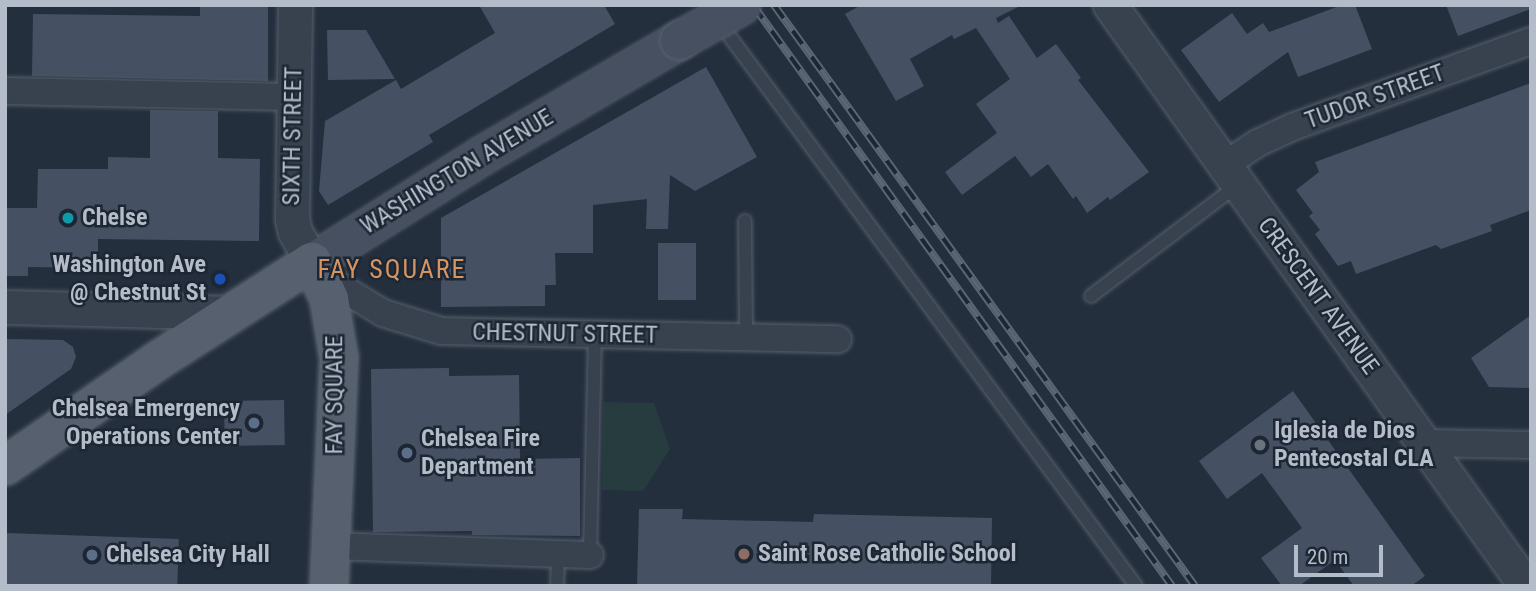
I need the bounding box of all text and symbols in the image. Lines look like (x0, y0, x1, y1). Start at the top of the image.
street label: TUDOR STREET (1301, 58, 1449, 136)
street label: SIXTH STREET (277, 66, 309, 206)
street label: WASHINGTON AVENUE (356, 103, 558, 241)
place label: Chelse (82, 204, 147, 232)
marker: Chelse (60, 210, 76, 226)
street label: CRESCENT AVENUE (1251, 212, 1385, 380)
place label: Washington Ave @ Chestnut St (52, 251, 206, 307)
district label: FAY SQUARE (319, 254, 465, 286)
marker: Washington Ave @ Chestnut St (212, 271, 228, 287)
street label: CHESTNUT STREET (472, 318, 658, 350)
street label: FAY SQUARE (321, 336, 349, 454)
place label: Chelsea Emergency Operations Center (52, 395, 240, 451)
marker: Chelsea Emergency Operations Center (246, 415, 262, 431)
place label: Iglesia de Dios Pentecostal CLA (1274, 417, 1433, 473)
place label: Chelsea Fire Department (421, 425, 540, 481)
marker: Iglesia de Dios Pentecostal CLA (1252, 437, 1268, 453)
marker: Chelsea Fire Department (399, 445, 415, 461)
scale bar (1298, 532, 1387, 576)
place label: Saint Rose Catholic School (758, 540, 1017, 568)
place label: Chelsea City Hall (106, 541, 270, 569)
text: 20 m (1307, 545, 1348, 569)
marker: Saint Rose Catholic School (736, 546, 752, 562)
marker: Chelsea City Hall (84, 547, 100, 563)

